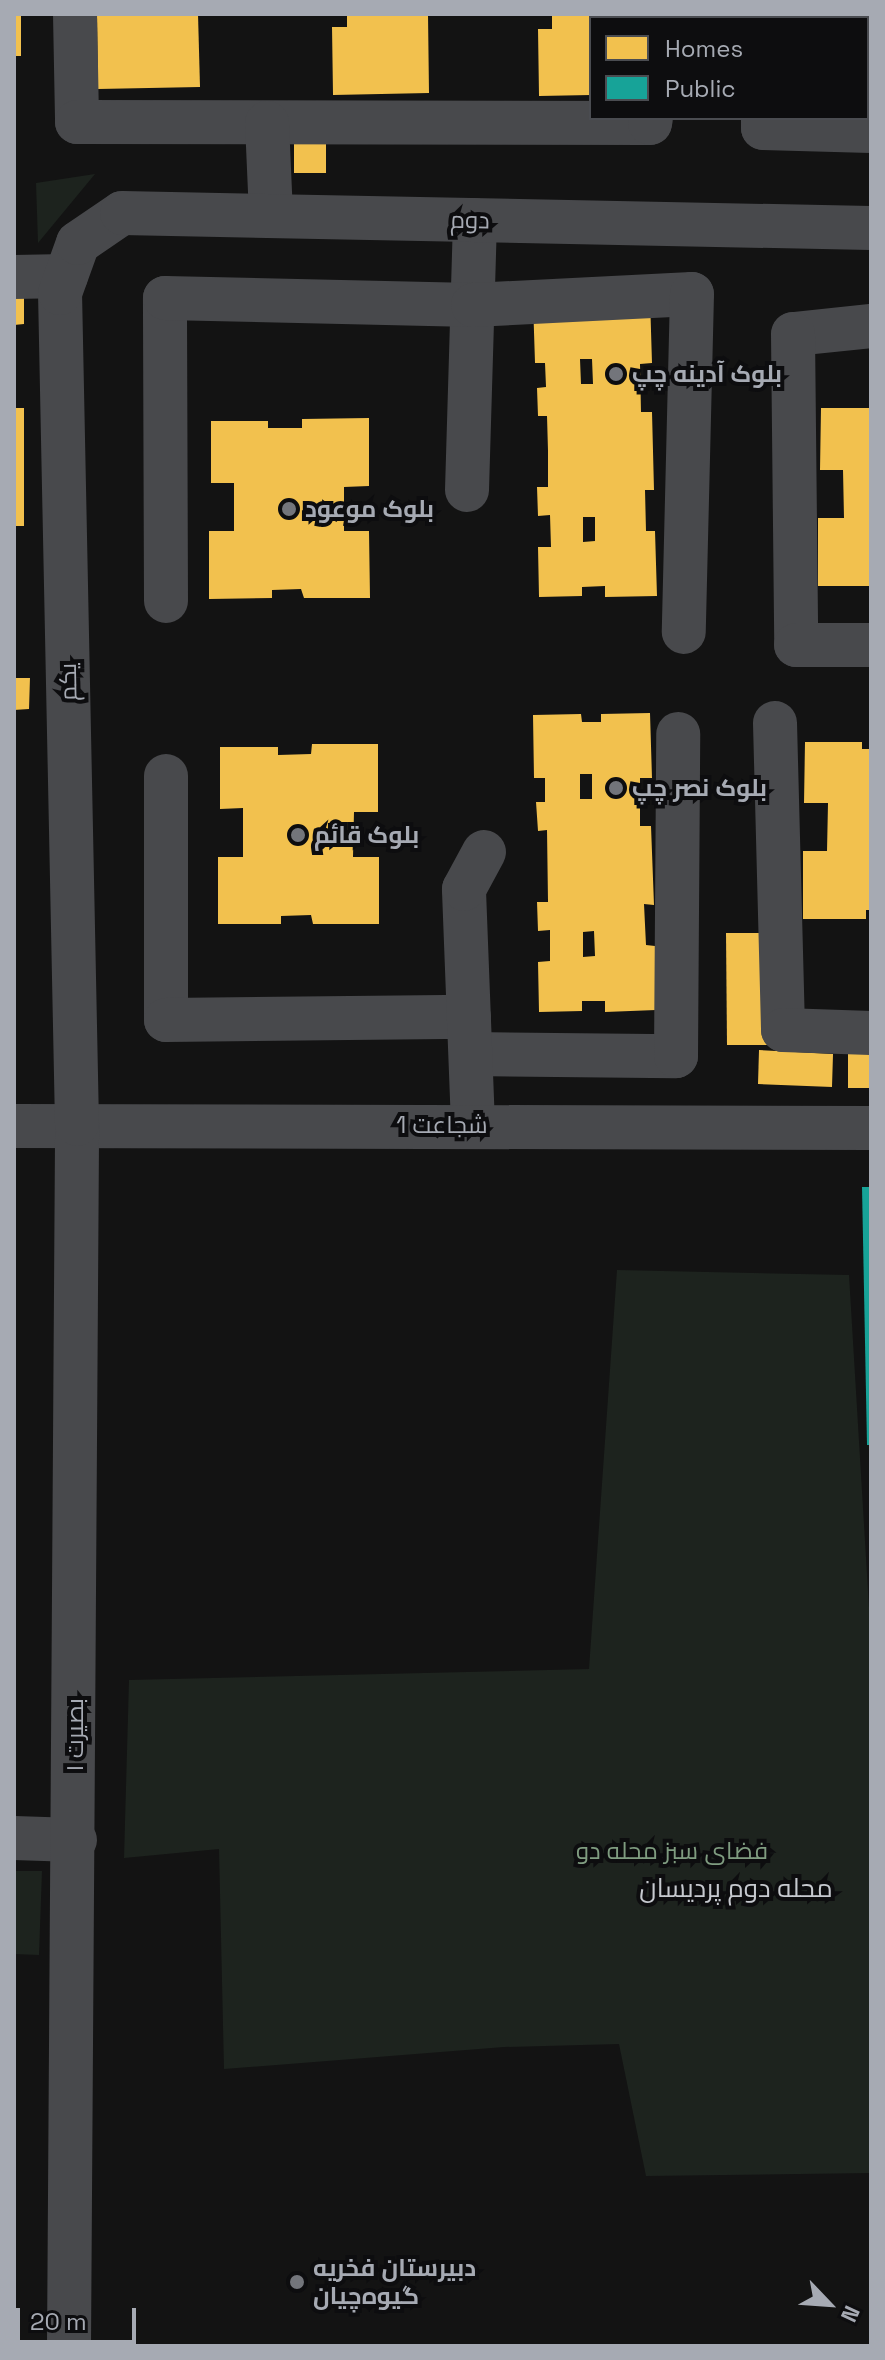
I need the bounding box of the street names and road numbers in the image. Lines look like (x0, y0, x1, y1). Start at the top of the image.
street label: دوم (450, 205, 490, 235)
street label: یکم (53, 663, 83, 701)
street label: شجاعت 1 (396, 1111, 488, 1139)
street label: بصیرت ۱ (61, 1698, 89, 1772)

